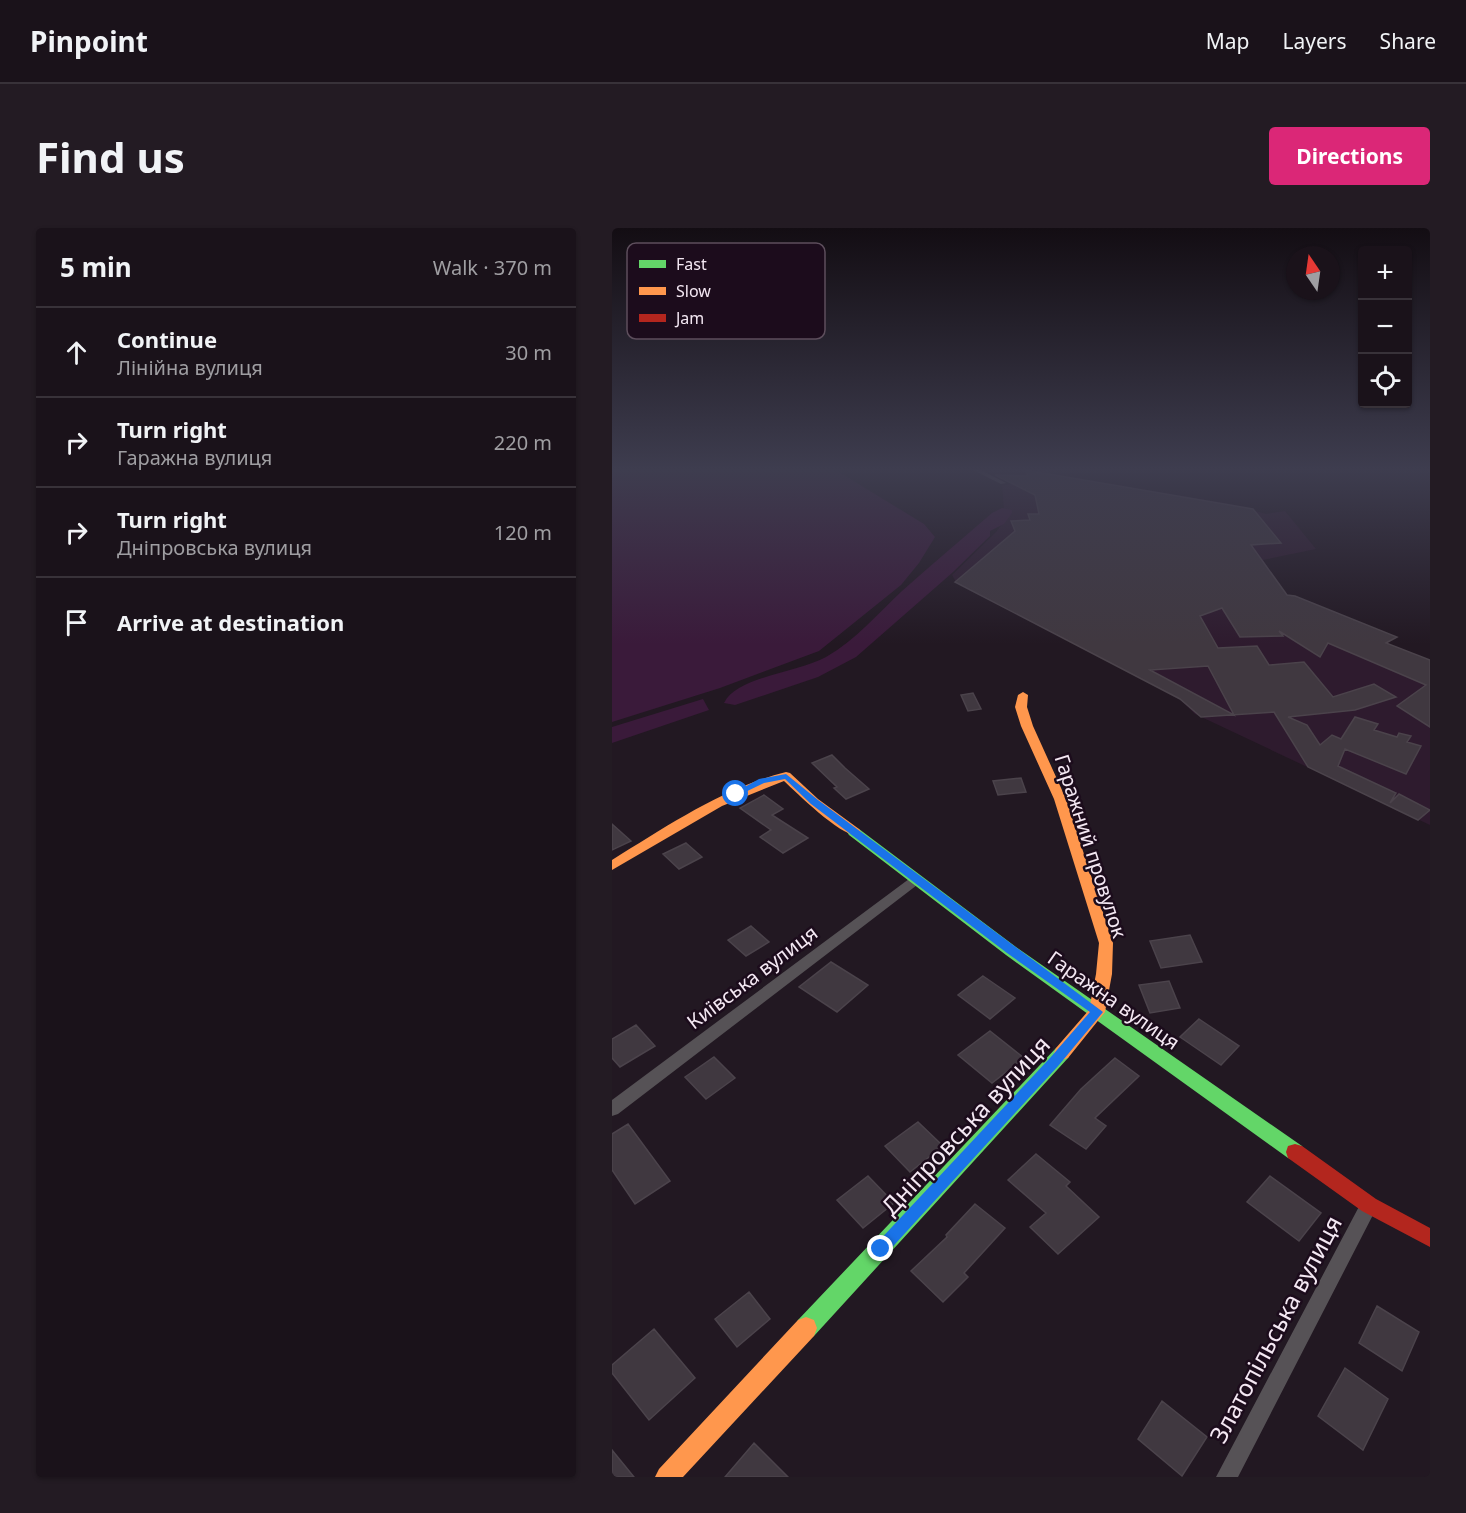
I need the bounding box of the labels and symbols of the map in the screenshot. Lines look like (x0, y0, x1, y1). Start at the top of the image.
legend (627, 243, 825, 339)
north arrow (1286, 246, 1340, 300)
text: Fast (676, 253, 707, 275)
text: Slow (676, 280, 711, 302)
text: Jam (674, 307, 704, 329)
street label: Гаражний провулок (1049, 751, 1134, 942)
route start (722, 780, 748, 806)
street label: Київська вулиця (681, 919, 823, 1035)
street label: Гаражна вулиця (1043, 944, 1185, 1056)
street label: Дніпровська вулиця (873, 1028, 1057, 1222)
street label: Златопільська вулиця (1201, 1210, 1349, 1448)
route end (867, 1235, 893, 1261)

